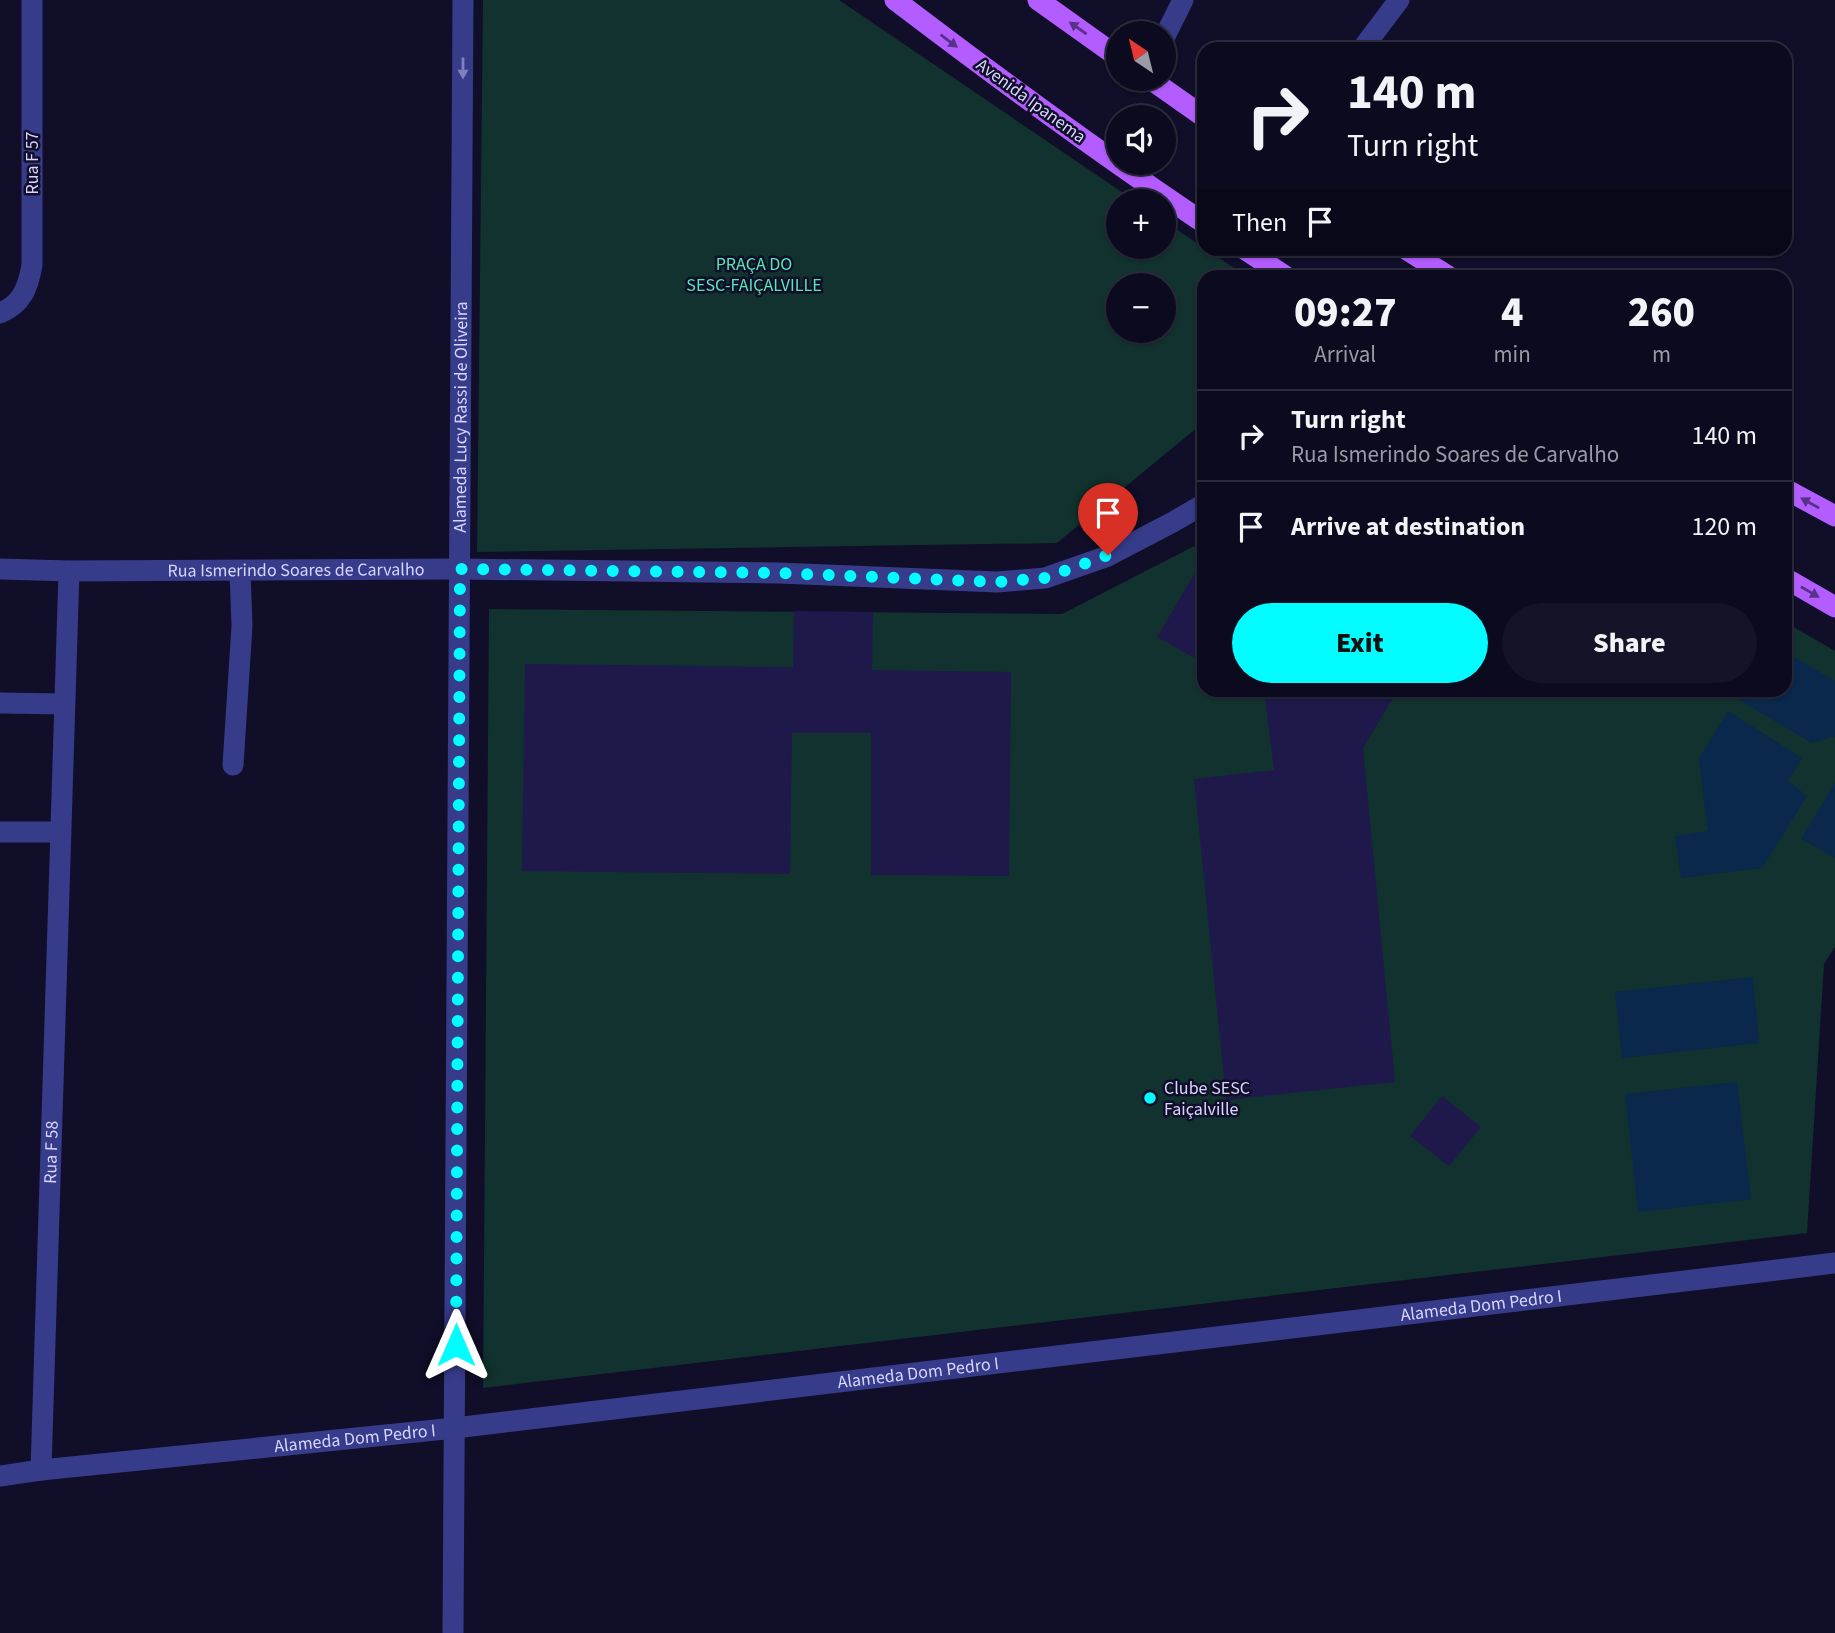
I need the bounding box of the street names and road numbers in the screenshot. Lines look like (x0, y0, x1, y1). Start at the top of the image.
street label: Avenida Ipanema (971, 53, 1091, 149)
street label: Rua F 57 (20, 131, 45, 195)
street label: Alameda Lucy Rassi de Oliveira (447, 301, 474, 533)
street label: Rua Ismerindo Soares de Carvalho (167, 557, 425, 583)
street label: Rua F 58 (37, 1120, 64, 1184)
street label: Alameda Dom Pedro I (1399, 1283, 1563, 1327)
street label: Alameda Dom Pedro I (836, 1351, 1000, 1395)
street label: Alameda Dom Pedro I (273, 1418, 437, 1459)

